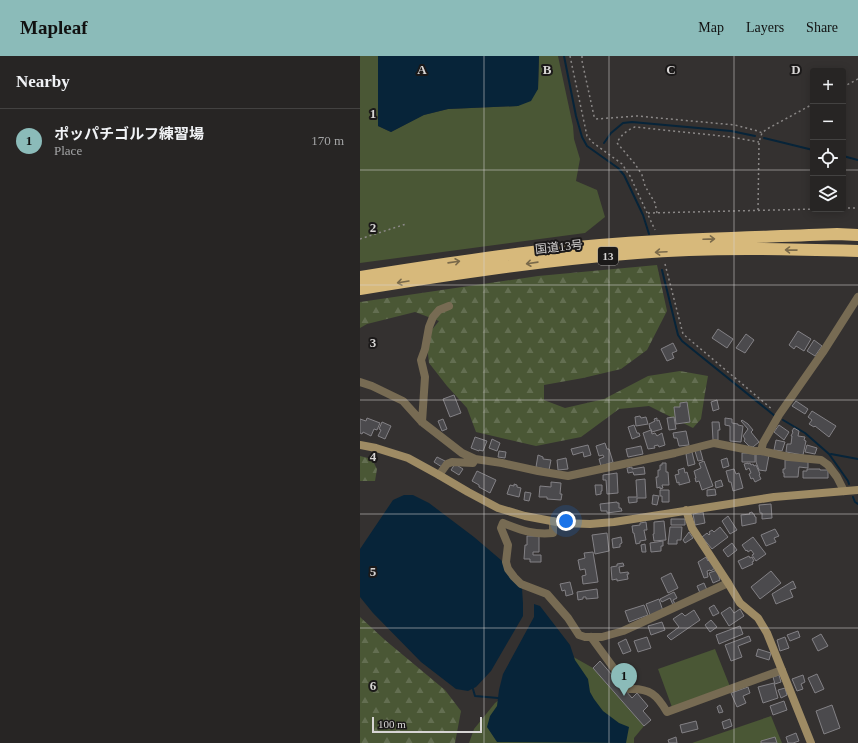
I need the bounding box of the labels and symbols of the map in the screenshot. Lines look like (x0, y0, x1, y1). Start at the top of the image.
text: A (417, 62, 427, 77)
text: B (543, 62, 552, 77)
text: C (666, 62, 676, 77)
text: D (791, 62, 801, 77)
text: 1 (370, 106, 376, 121)
text: 2 (370, 220, 376, 235)
one-way arrow (702, 235, 715, 243)
street label: 国道13号 (534, 238, 584, 256)
one-way arrow (785, 246, 798, 253)
road number: 13 (598, 247, 618, 265)
one-way arrow (655, 248, 668, 255)
one-way arrow (447, 259, 460, 266)
one-way arrow (526, 259, 539, 267)
one-way arrow (397, 278, 410, 286)
text: 3 (370, 335, 377, 350)
text: 4 (370, 449, 377, 464)
your location (556, 511, 576, 531)
text: 5 (370, 564, 377, 579)
pin: 1 (611, 663, 637, 696)
text: 6 (370, 678, 377, 693)
scale bar (372, 715, 482, 734)

